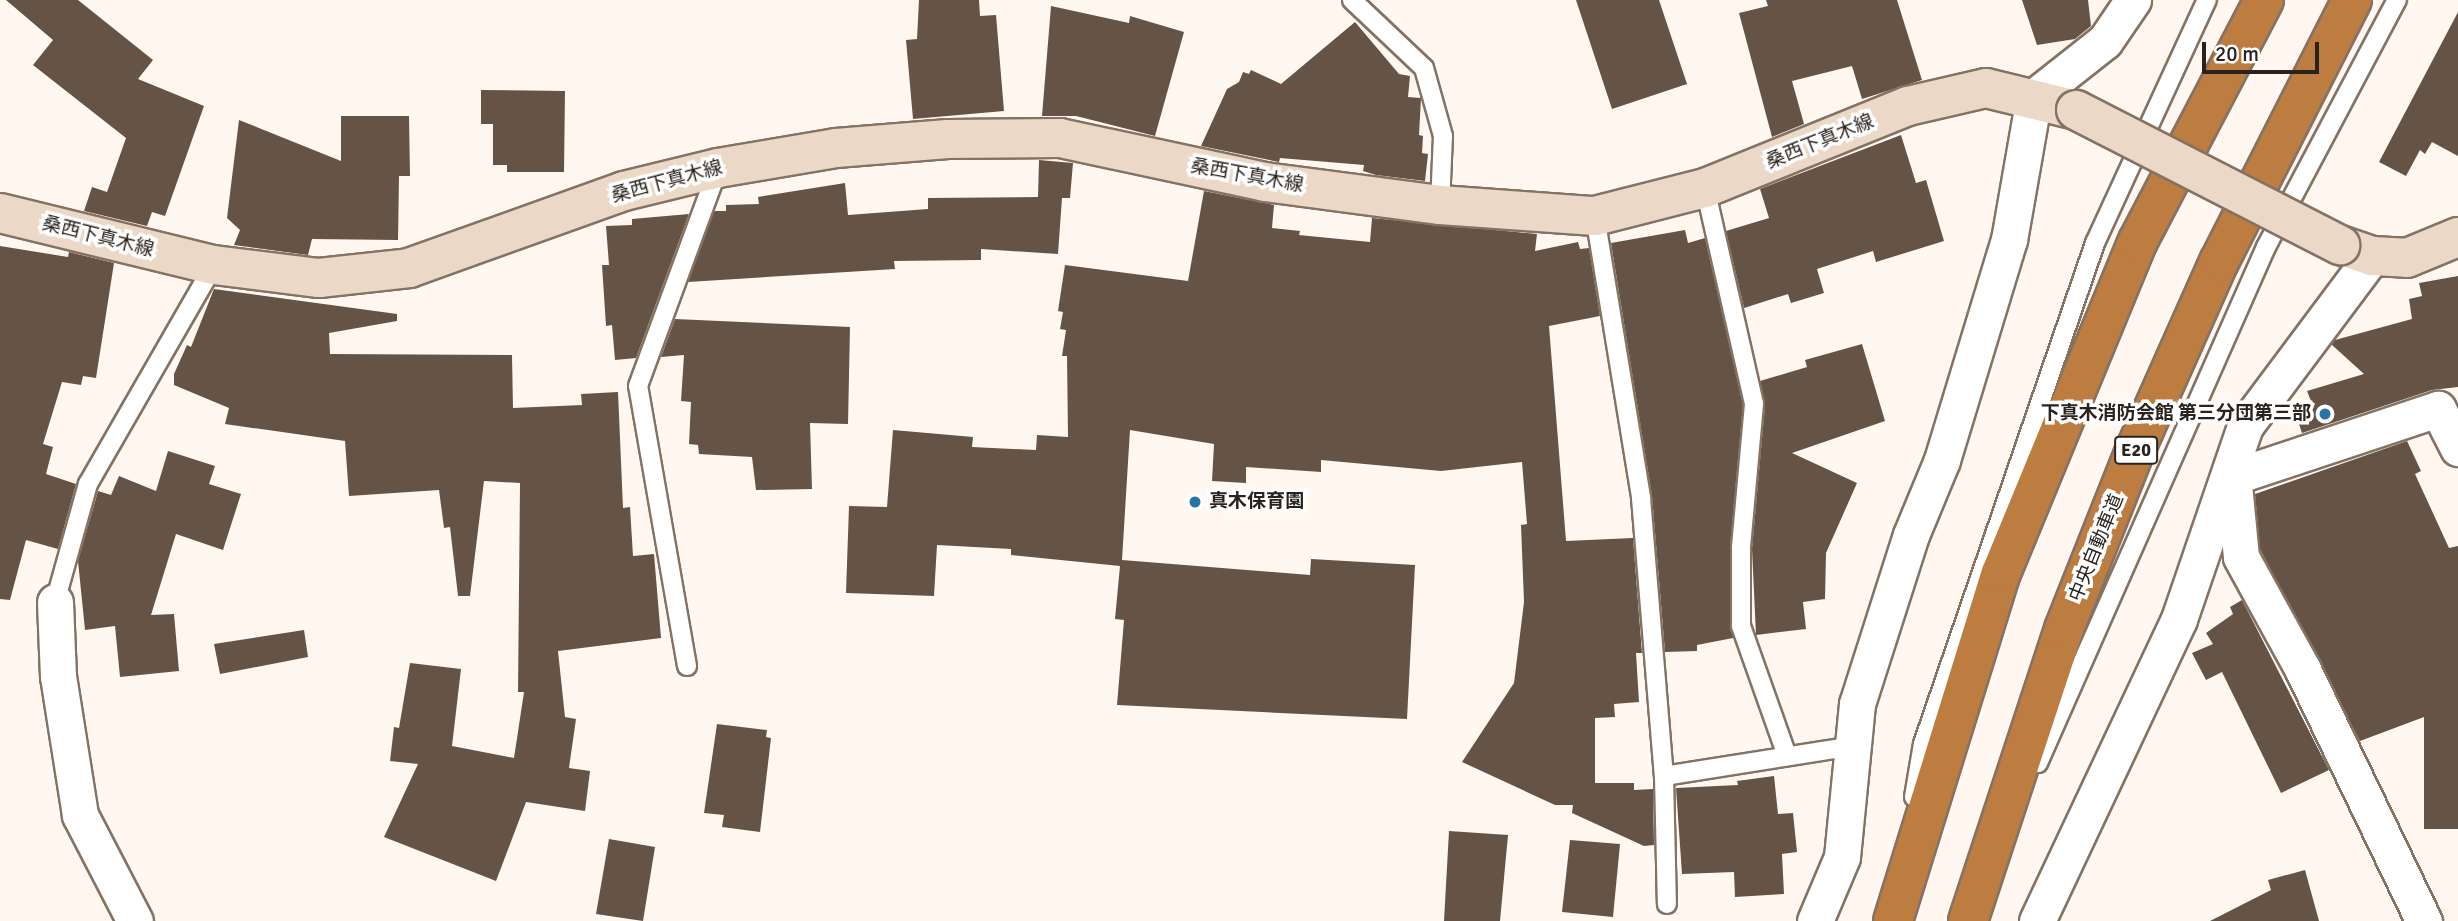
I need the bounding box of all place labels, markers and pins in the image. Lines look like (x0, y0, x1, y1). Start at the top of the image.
place label: 下真木消防会館 第三分団第三部 (2041, 403, 2311, 425)
marker: 下真木消防会館 第三分団第三部 (2317, 406, 2333, 422)
place label: 真木保育園 (1209, 491, 1304, 513)
marker: 真木保育園 (1187, 494, 1203, 510)

